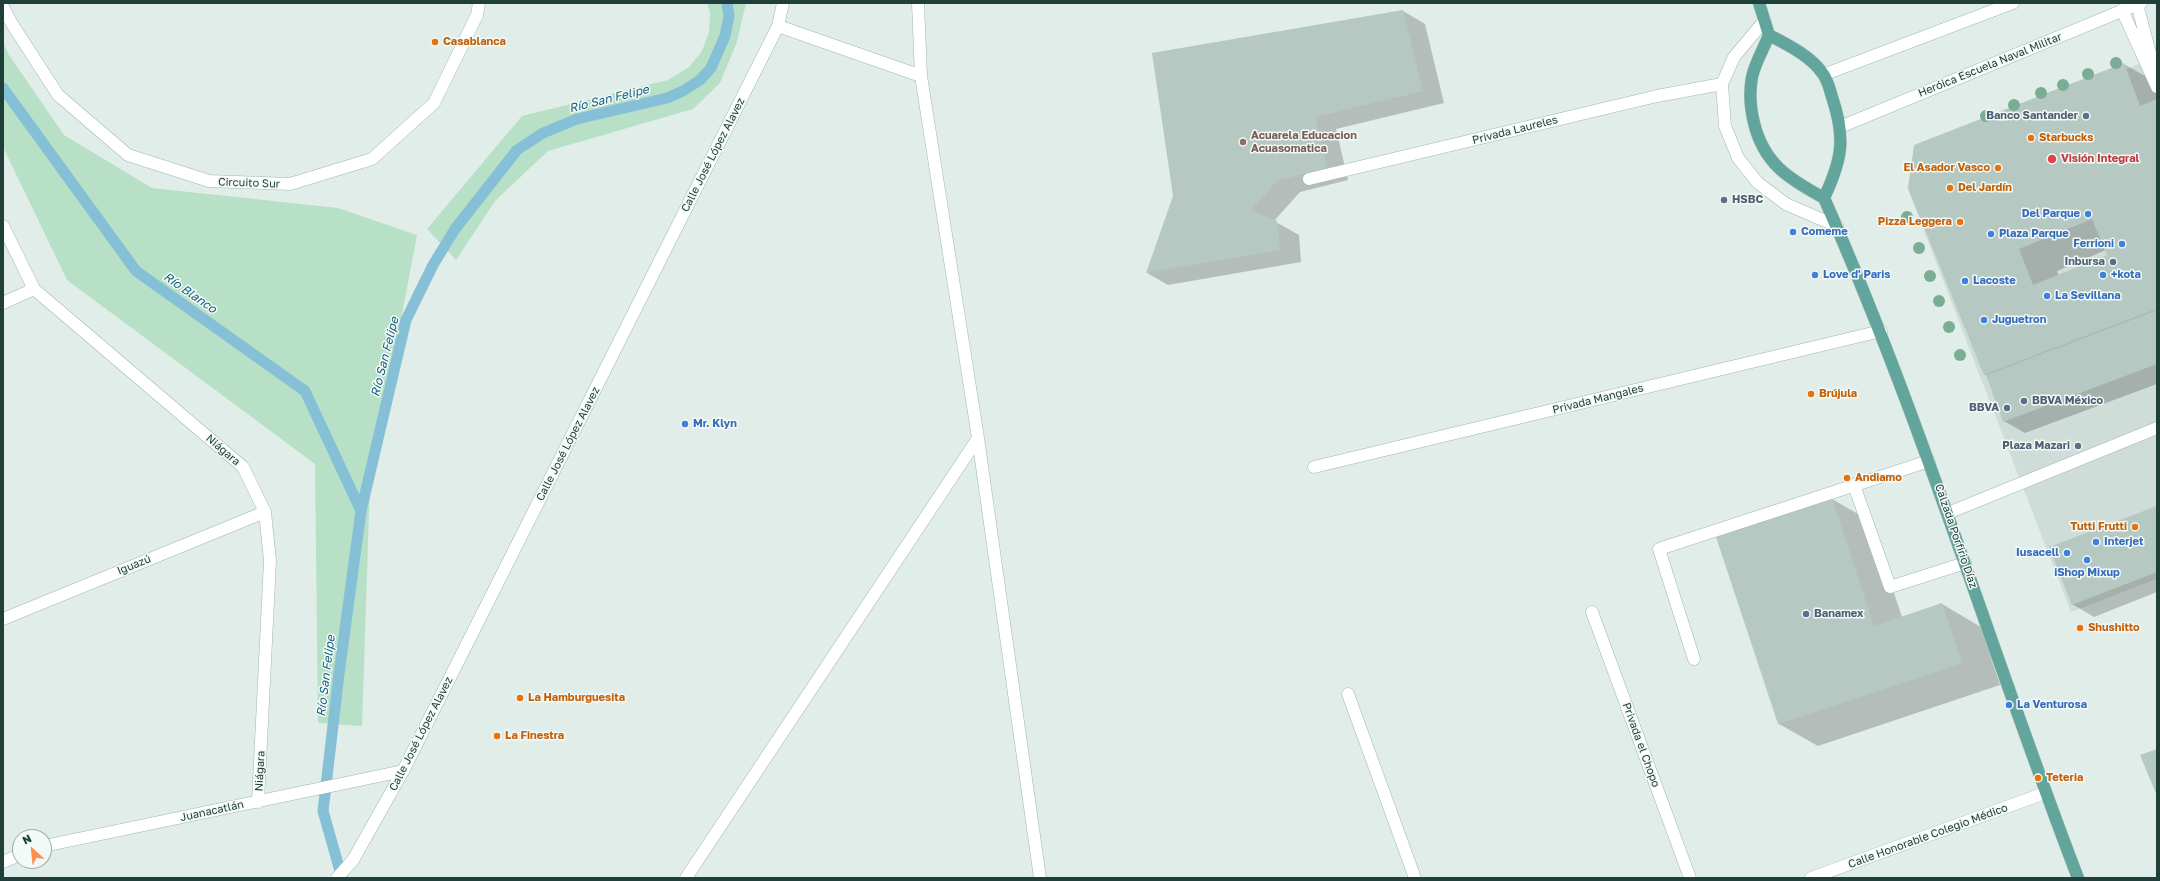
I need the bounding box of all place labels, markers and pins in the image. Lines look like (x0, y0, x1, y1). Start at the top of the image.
place label: Casablanca (443, 35, 506, 49)
marker: Casablanca (430, 37, 440, 47)
place label: Banco Santander (1986, 109, 2078, 123)
marker: Banco Santander (2081, 111, 2091, 121)
place label: Acuarela Educacion Acuasomatica (1251, 129, 1357, 155)
place label: Starbucks (2039, 131, 2093, 145)
marker: Starbucks (2026, 133, 2036, 143)
marker: Acuarela Educacion Acuasomatica (1238, 137, 1248, 147)
place label: Visión Integral (2061, 152, 2139, 166)
marker: Visión Integral (2046, 153, 2058, 165)
place label: El Asador Vasco (1903, 161, 1990, 175)
marker: El Asador Vasco (1993, 163, 2003, 173)
place label: Del Jardín (1958, 181, 2012, 195)
marker: Del Jardín (1945, 183, 1955, 193)
place label: HSBC (1732, 193, 1763, 207)
marker: HSBC (1719, 195, 1729, 205)
place label: Del Parque (2022, 207, 2080, 221)
marker: Del Parque (2083, 209, 2093, 219)
place label: Pizza Leggera (1878, 215, 1952, 229)
marker: Pizza Leggera (1955, 217, 1965, 227)
place label: Comeme (1801, 225, 1848, 239)
marker: Comeme (1788, 227, 1798, 237)
place label: Plaza Parque (1999, 227, 2069, 241)
marker: Plaza Parque (1986, 229, 1996, 239)
place label: Ferrioni (2073, 237, 2114, 251)
marker: Ferrioni (2117, 239, 2127, 249)
place label: Inbursa (2064, 255, 2105, 269)
marker: Inbursa (2108, 257, 2118, 267)
place label: Love d' Paris (1823, 268, 1890, 282)
place label: +kota (2111, 268, 2141, 282)
marker: Love d' Paris (1810, 270, 1820, 280)
marker: +kota (2098, 270, 2108, 280)
place label: Lacoste (1973, 274, 2016, 288)
marker: Lacoste (1960, 276, 1970, 286)
place label: La Sevillana (2055, 289, 2121, 303)
marker: La Sevillana (2042, 291, 2052, 301)
place label: Juguetron (1992, 313, 2046, 327)
marker: Juguetron (1979, 315, 1989, 325)
place label: Brújula (1819, 387, 1857, 401)
marker: Brújula (1806, 389, 1816, 399)
place label: BBVA México (2032, 394, 2103, 408)
marker: BBVA México (2019, 396, 2029, 406)
place label: BBVA (1969, 401, 1999, 415)
marker: BBVA (2002, 403, 2012, 413)
place label: Mr. Klyn (693, 417, 737, 431)
marker: Mr. Klyn (680, 419, 690, 429)
place label: Plaza Mazari (2002, 439, 2070, 453)
marker: Plaza Mazari (2073, 441, 2083, 451)
place label: Andiamo (1855, 471, 1902, 485)
marker: Andiamo (1842, 473, 1852, 483)
place label: Tutti Frutti (2070, 520, 2127, 534)
marker: Tutti Frutti (2130, 522, 2140, 532)
place label: Interjet (2104, 535, 2143, 549)
marker: Interjet (2091, 537, 2101, 547)
place label: Iusacell (2016, 546, 2059, 560)
marker: Iusacell (2062, 548, 2072, 558)
marker: iShop Mixup (2082, 555, 2092, 565)
place label: iShop Mixup (2054, 566, 2120, 580)
place label: Banamex (1814, 607, 1863, 621)
marker: Banamex (1801, 609, 1811, 619)
place label: Shushitto (2088, 621, 2140, 635)
marker: Shushitto (2075, 623, 2085, 633)
place label: La Hamburguesita (528, 691, 625, 705)
marker: La Hamburguesita (515, 693, 525, 703)
place label: La Venturosa (2017, 698, 2087, 712)
marker: La Venturosa (2004, 700, 2014, 710)
place label: La Finestra (505, 729, 564, 743)
marker: La Finestra (492, 731, 502, 741)
place label: Teteria (2046, 771, 2083, 785)
marker: Teteria (2033, 773, 2043, 783)

